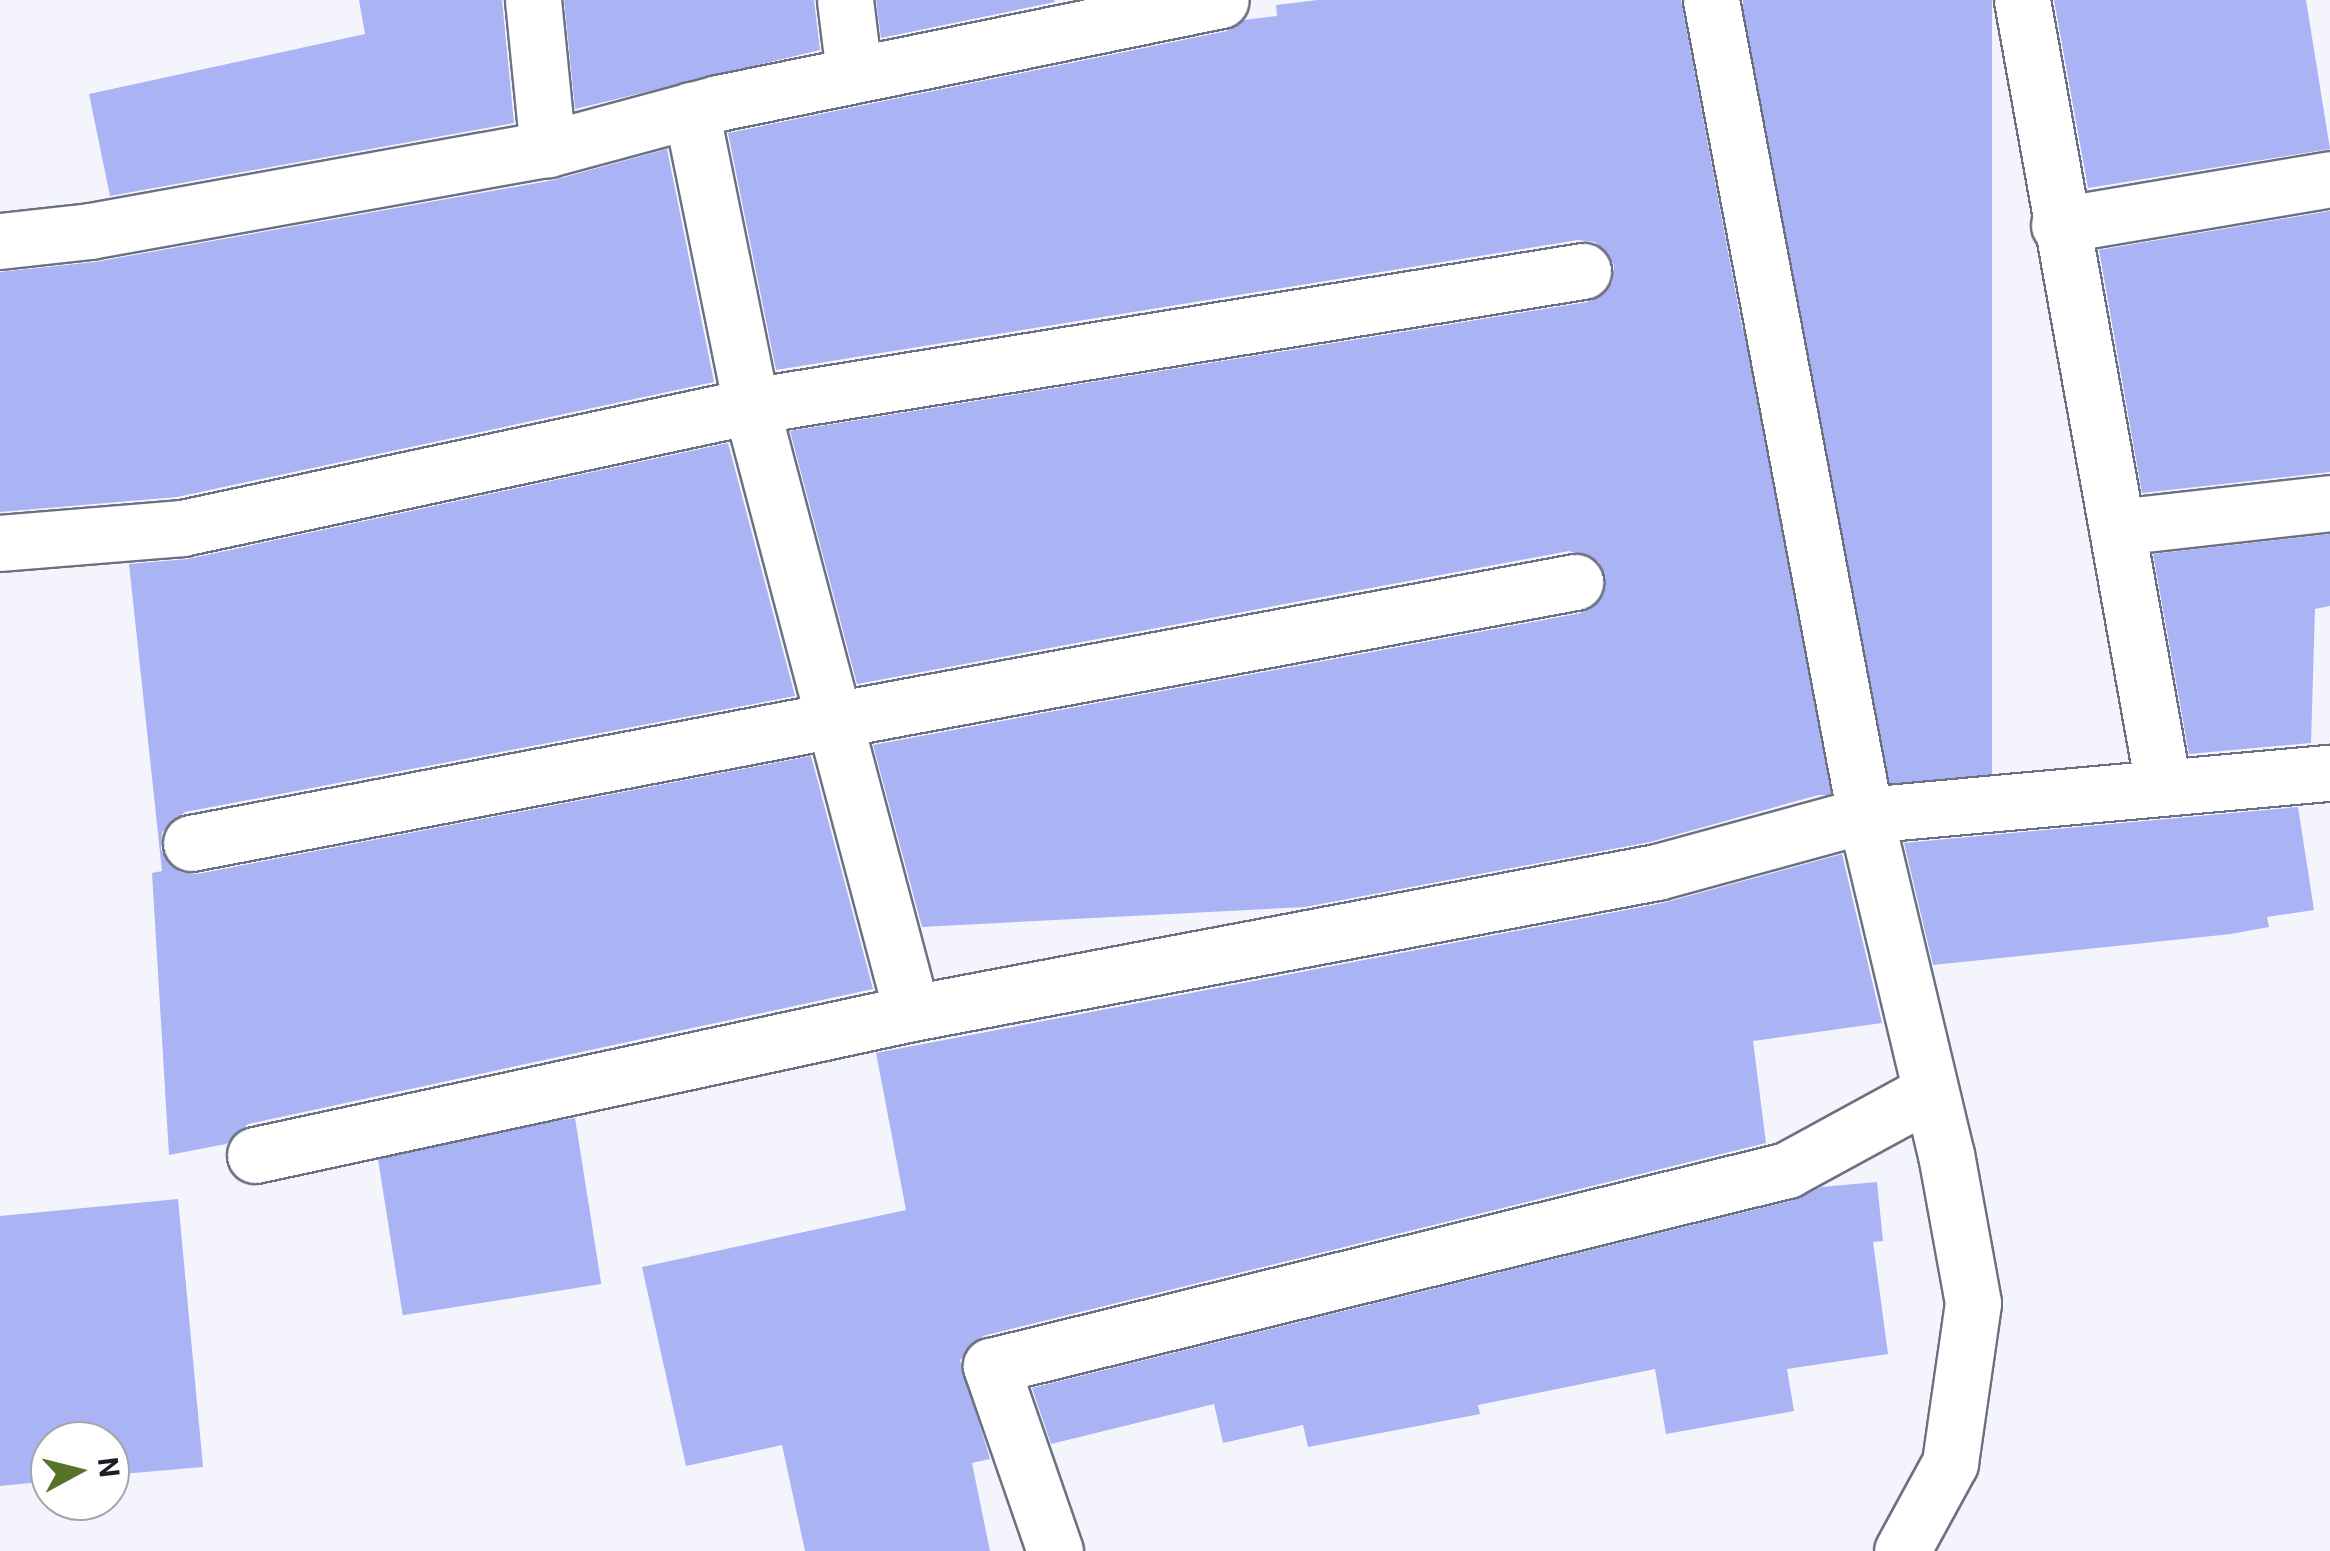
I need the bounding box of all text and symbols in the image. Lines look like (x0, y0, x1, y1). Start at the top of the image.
north arrow (30, 1421, 130, 1521)
text: N (91, 1456, 126, 1479)

